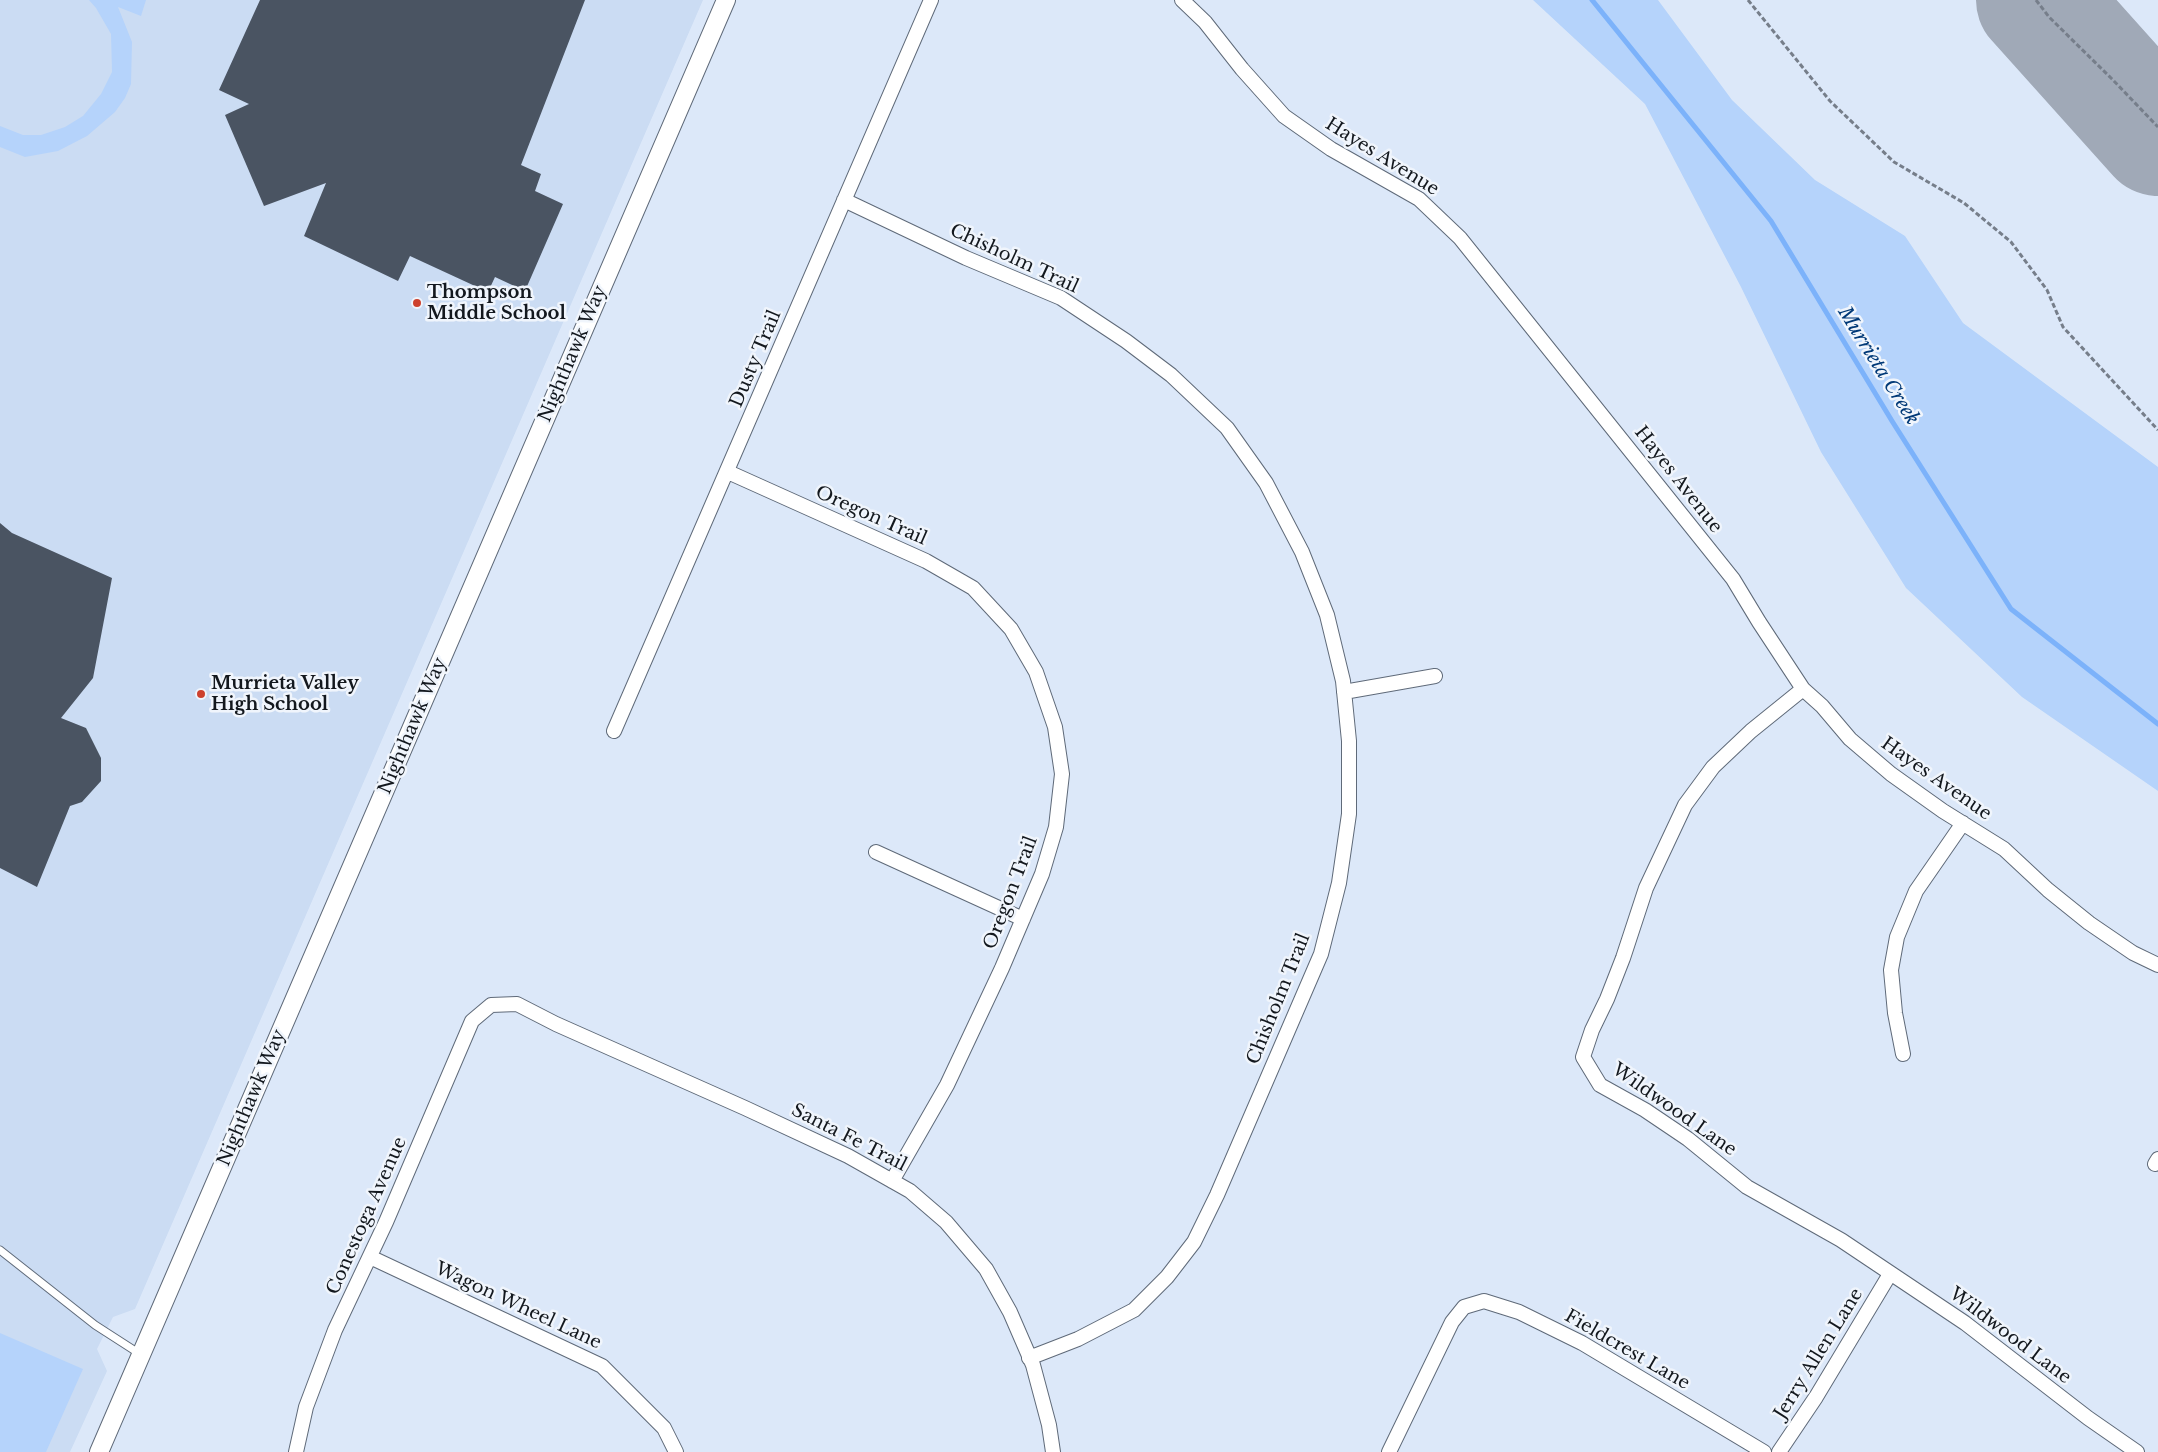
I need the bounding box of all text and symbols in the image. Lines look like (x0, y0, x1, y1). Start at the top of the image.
street label: Hayes Avenue (1321, 114, 1443, 200)
street label: Chisholm Trail (946, 220, 1082, 298)
place label: Thompson Middle School (427, 282, 566, 324)
street label: Nighthawk Way (534, 282, 612, 426)
marker: Thompson Middle School (411, 297, 423, 309)
water label: Murrieta Creek (1833, 303, 1923, 429)
street label: Dusty Trail (726, 307, 786, 411)
street label: Hayes Avenue (1630, 422, 1726, 538)
street label: Oregon Trail (812, 482, 930, 550)
street label: Nighthawk Way (374, 654, 452, 798)
place label: Murrieta Valley High School (211, 673, 359, 716)
marker: Murrieta Valley High School (195, 688, 207, 700)
street label: Hayes Avenue (1877, 733, 1995, 825)
street label: Oregon Trail (980, 833, 1042, 953)
street label: Chisholm Trail (1243, 930, 1315, 1068)
street label: Nighthawk Way (213, 1026, 291, 1170)
street label: Wildwood Lane (1608, 1059, 1740, 1161)
street label: Santa Fe Trail (788, 1100, 910, 1176)
street label: Conestoga Avenue (323, 1134, 411, 1298)
street label: Wagon Wheel Lane (431, 1258, 605, 1354)
street label: Wildwood Lane (1945, 1283, 2075, 1389)
street label: Jerry Allen Lane (1770, 1285, 1868, 1423)
street label: Fieldcrest Lane (1561, 1305, 1693, 1395)

